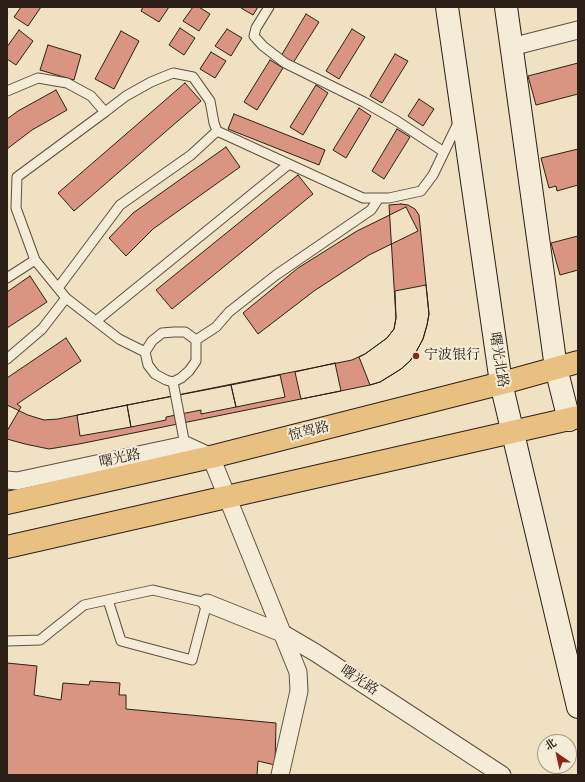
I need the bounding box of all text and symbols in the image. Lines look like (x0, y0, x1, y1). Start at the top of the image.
street label: 曙光北路 (485, 331, 511, 389)
place label: 宁波银行 (424, 348, 480, 364)
marker: 宁波银行 (411, 351, 421, 361)
street label: 惊驾路 (287, 419, 331, 445)
street label: 曙光路 (98, 446, 142, 472)
street label: 曙光路 (337, 663, 381, 699)
north arrow (537, 734, 577, 774)
text: 北 (542, 736, 559, 754)

